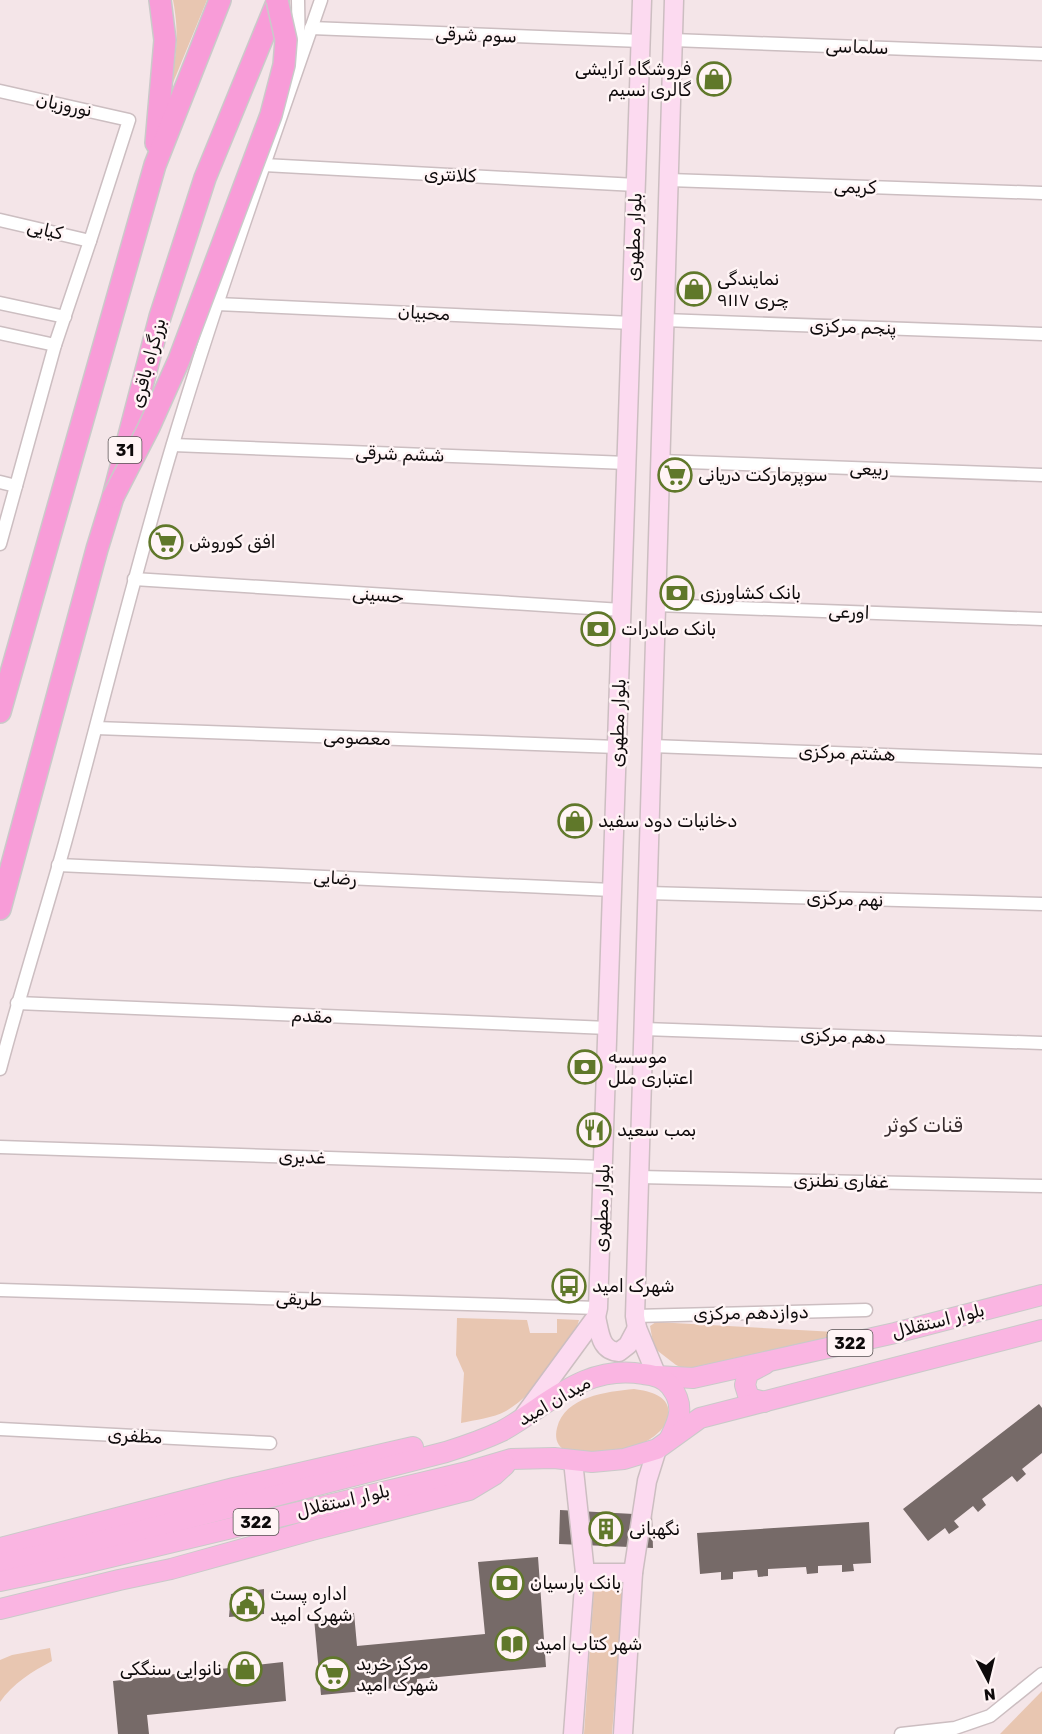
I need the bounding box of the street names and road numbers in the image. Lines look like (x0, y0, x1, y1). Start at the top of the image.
street label: سوم شرقی (435, 23, 517, 47)
street label: سلماسی (825, 35, 889, 59)
street label: نوروزیان (34, 88, 94, 122)
street label: کلانتری (423, 163, 477, 187)
street label: کریمی (833, 175, 877, 199)
street label: بلوار مطهری (621, 192, 647, 282)
street label: کیایی (25, 215, 65, 245)
street label: محبیان (397, 301, 451, 325)
street label: پنجم مرکزی (809, 314, 897, 341)
street label: بزرگراه باقری (125, 316, 171, 410)
road number: 31 (108, 437, 142, 463)
street label: ششم شرقی (355, 441, 445, 468)
street label: ربیعی (849, 457, 889, 481)
street label: حسینی (351, 582, 405, 608)
street label: اورعی (828, 600, 870, 624)
street label: بلوار مطهری (605, 678, 631, 768)
street label: معصومی (323, 726, 391, 750)
street label: هشتم مرکزی (798, 740, 896, 767)
street label: رضایی (313, 866, 357, 890)
street label: نهم مرکزی (806, 887, 884, 912)
street label: مقدم (291, 1004, 333, 1028)
street label: دهم مرکزی (800, 1024, 886, 1049)
street label: غدیری (278, 1145, 326, 1169)
street label: بلوار مطهری (589, 1163, 615, 1253)
street label: غفاری نطنزی (793, 1169, 889, 1193)
street label: طریقی (275, 1287, 323, 1311)
street label: بلوار استقلال (889, 1299, 987, 1343)
street label: دوازدهم مرکزی (693, 1301, 809, 1326)
road number: 322 (828, 1330, 872, 1356)
street label: میدان امید (514, 1371, 594, 1431)
street label: مظفری (107, 1424, 163, 1448)
street label: بلوار استقلال (294, 1480, 392, 1522)
road number: 322 (234, 1509, 278, 1535)

